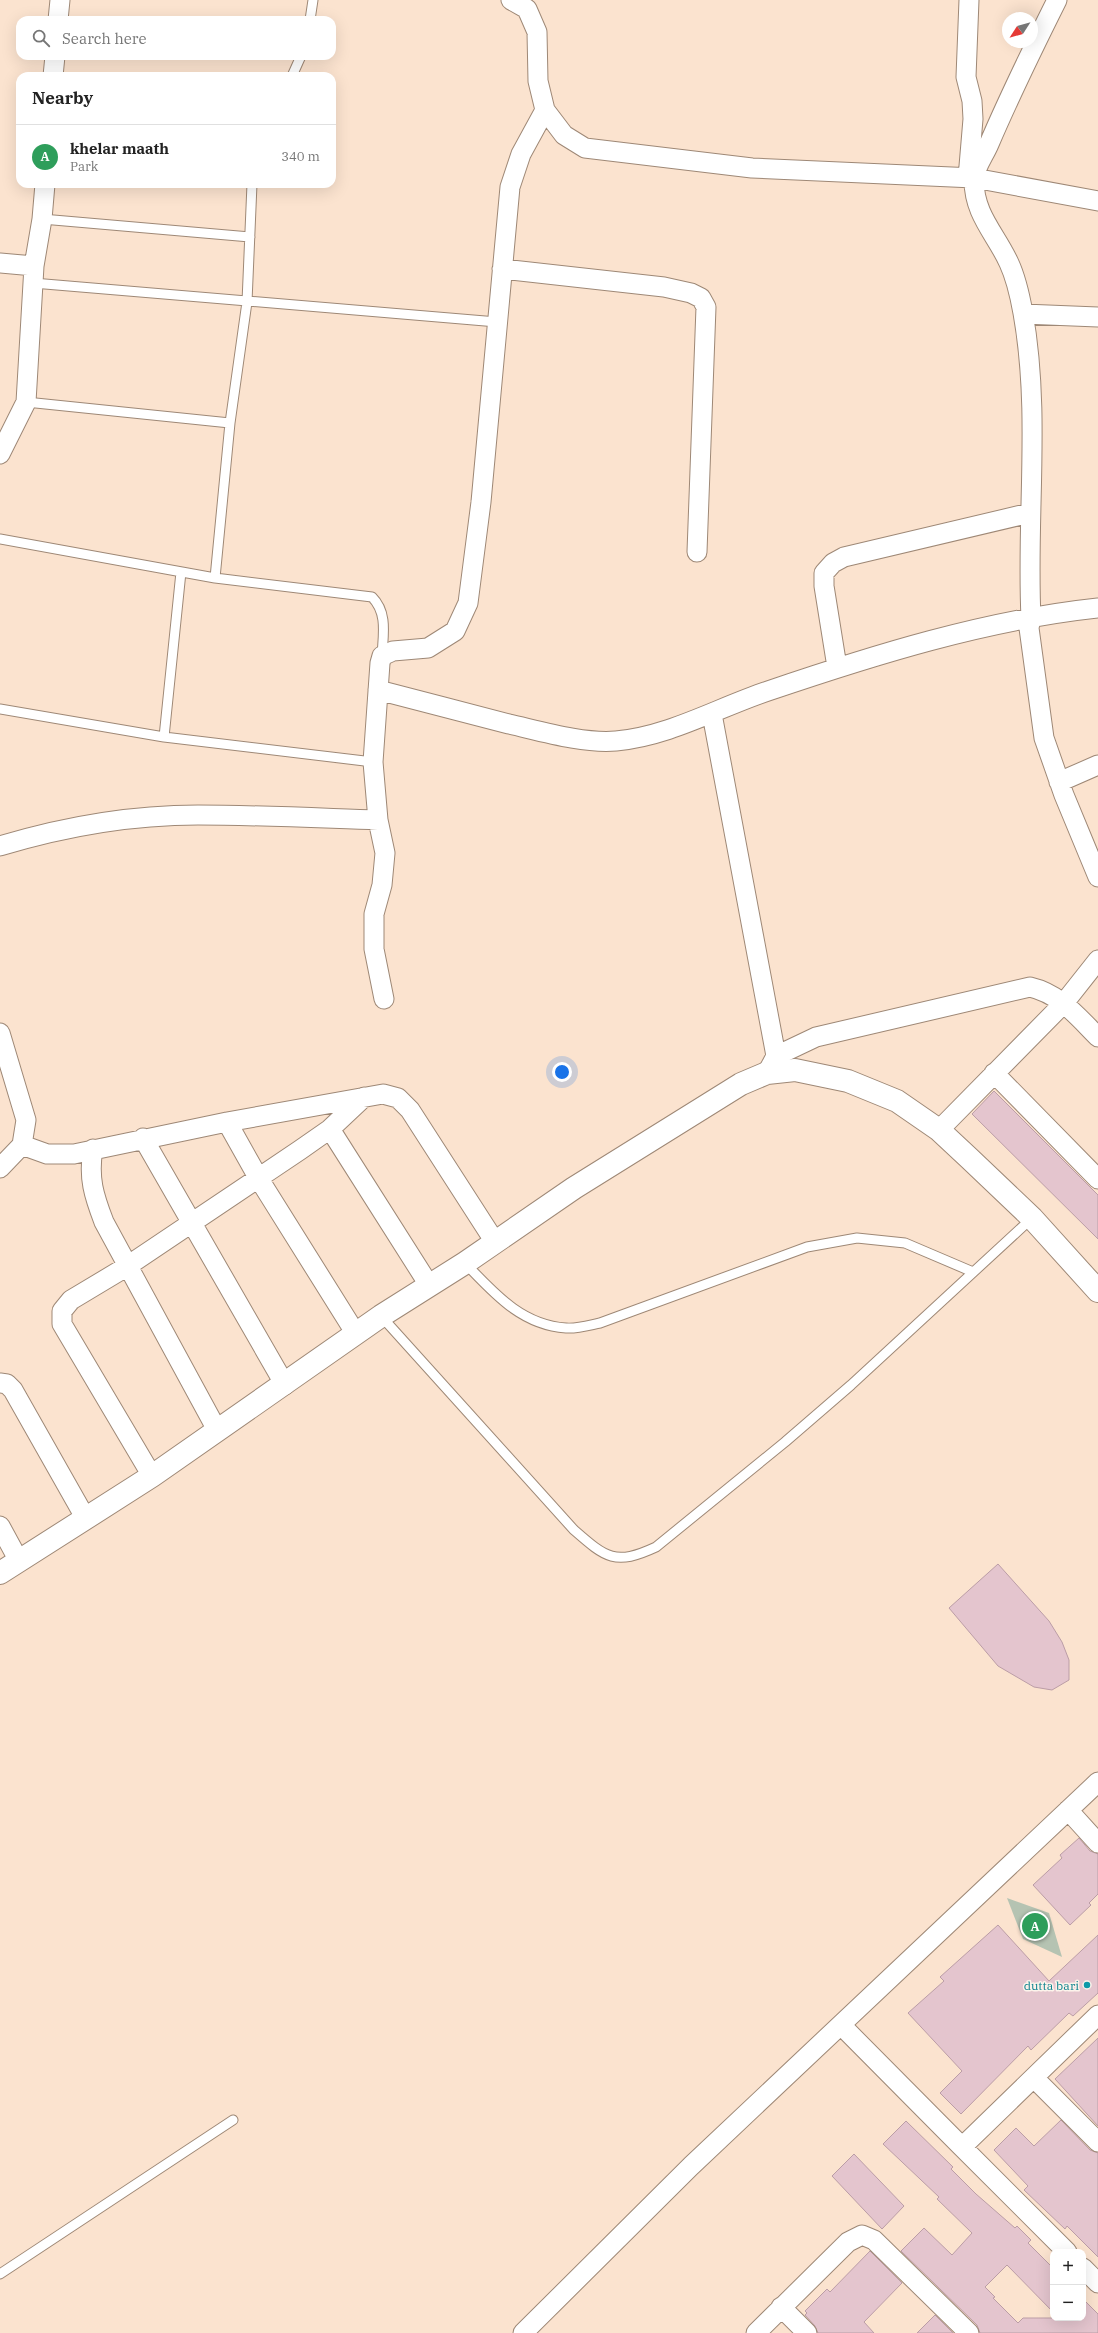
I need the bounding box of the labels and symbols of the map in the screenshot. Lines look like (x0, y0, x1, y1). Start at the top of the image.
north arrow (1002, 12, 1038, 48)
your location (552, 1062, 572, 1082)
pin: A (1022, 1911, 1048, 1941)
place label: dutta bari (1024, 1978, 1079, 1993)
marker: dutta bari (1082, 1980, 1092, 1990)

